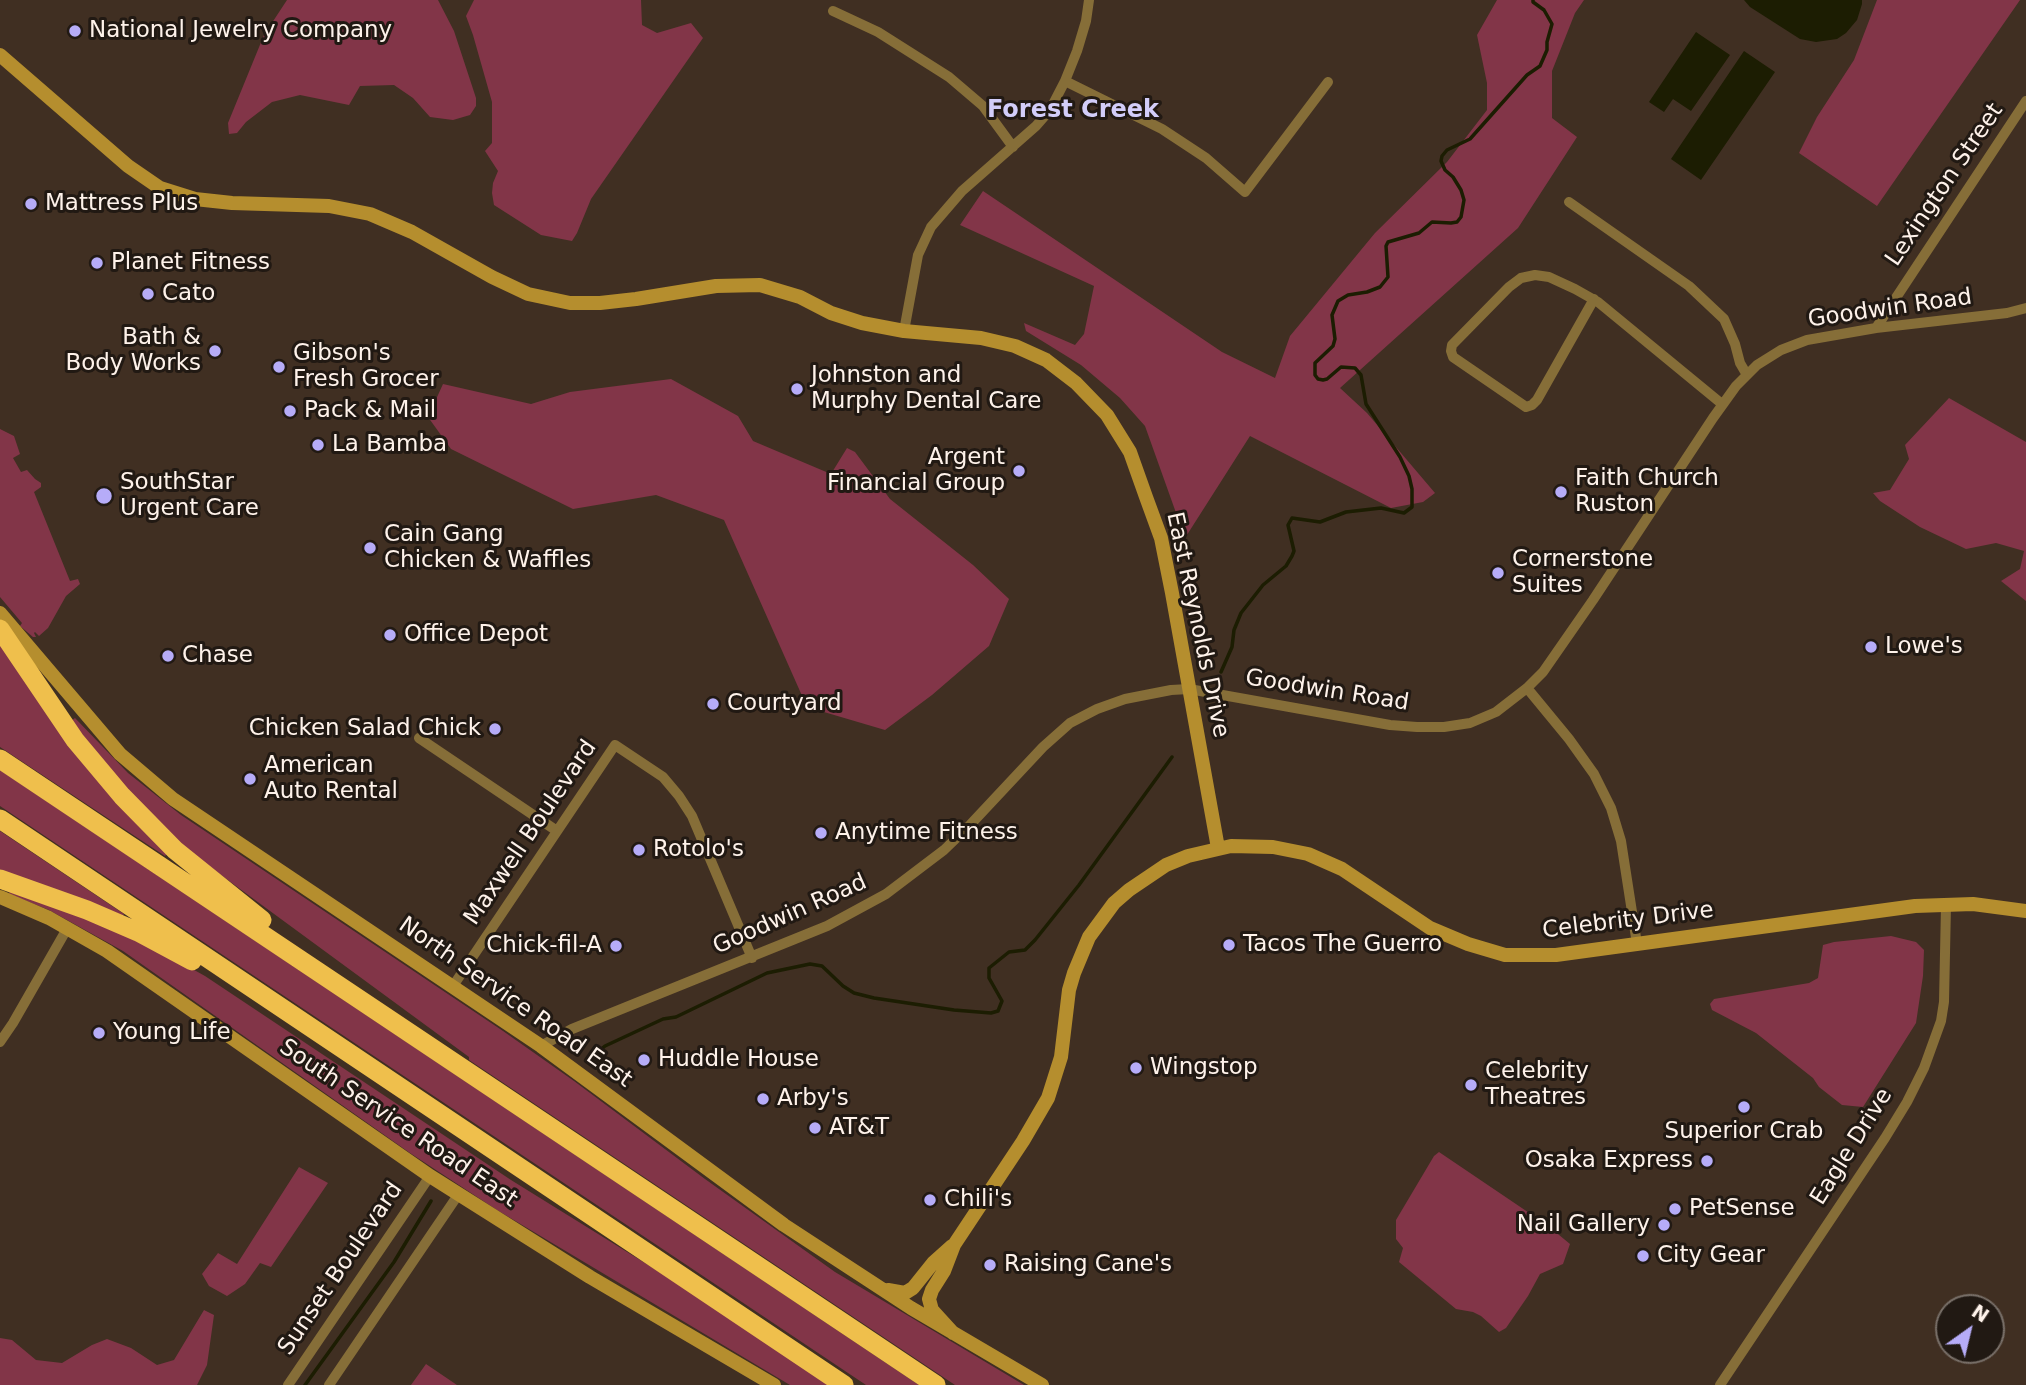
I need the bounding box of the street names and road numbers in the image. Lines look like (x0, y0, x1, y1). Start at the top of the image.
street label: Lexington Street (1880, 98, 2010, 272)
street label: Goodwin Road (1806, 284, 1974, 334)
street label: East Reynolds Drive (1160, 510, 1234, 740)
street label: Goodwin Road (1243, 664, 1411, 718)
street label: Maxwell Boulevard (459, 735, 603, 931)
street label: Goodwin Road (709, 869, 871, 961)
street label: Celebrity Drive (1541, 897, 1715, 945)
street label: North Service Road East (393, 912, 637, 1094)
street label: South Service Road East (274, 1034, 522, 1214)
street label: Eagle Drive (1805, 1084, 1899, 1210)
street label: Sunset Boulevard (273, 1177, 409, 1361)

